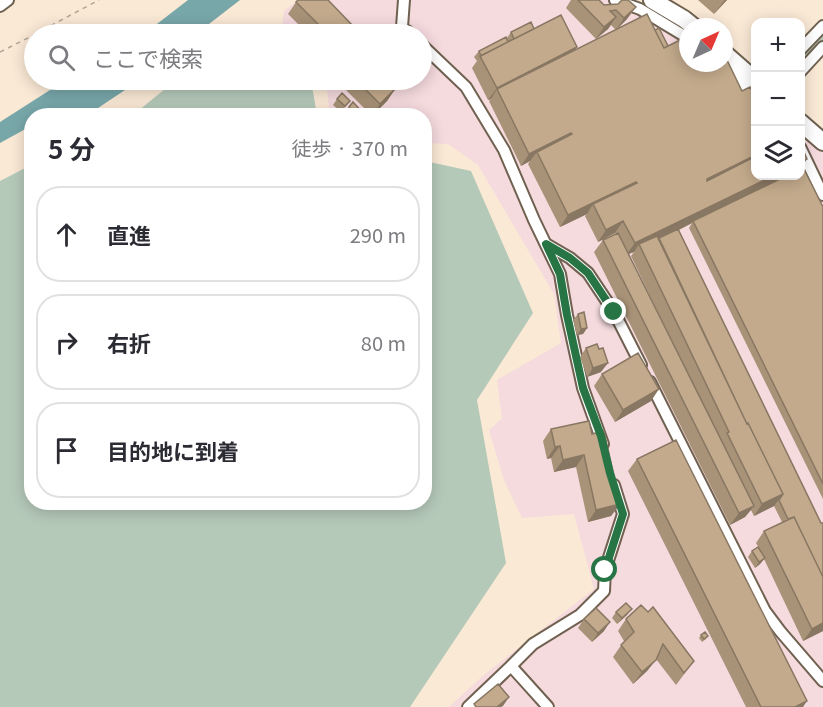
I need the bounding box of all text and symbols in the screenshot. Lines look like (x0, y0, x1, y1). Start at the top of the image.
north arrow (679, 18, 733, 72)
map controls (751, 18, 805, 180)
button: + (751, 18, 805, 72)
search box (24, 24, 432, 90)
icon: search (45, 41, 78, 74)
text: ここで検索 (93, 41, 203, 73)
button: − (751, 72, 805, 126)
button: layers (751, 126, 805, 180)
text: 5 分 (48, 129, 95, 166)
text: 徒歩 · 370 m (292, 133, 408, 162)
icon: ahead (50, 218, 83, 251)
text: 直進 (107, 218, 151, 250)
text: 290 m (350, 220, 406, 249)
route end (600, 298, 626, 324)
icon: right (50, 326, 83, 359)
text: 右折 (107, 326, 151, 358)
text: 80 m (361, 328, 406, 357)
icon: arrive (50, 434, 83, 467)
text: 目的地に到着 (107, 434, 239, 466)
route start (591, 556, 617, 582)

